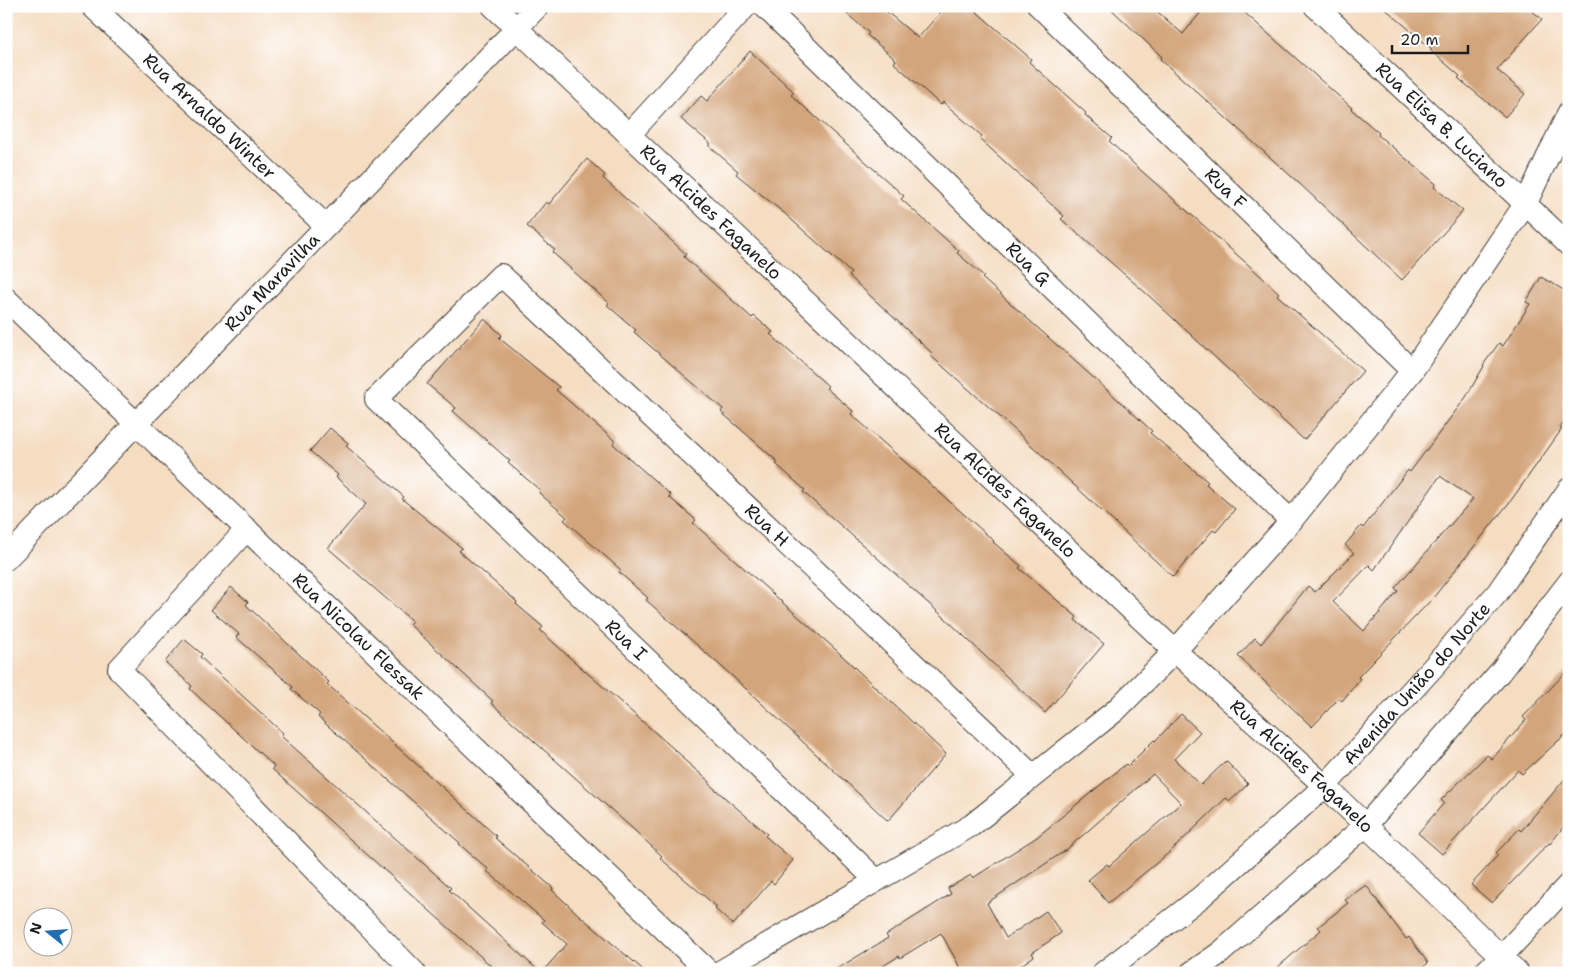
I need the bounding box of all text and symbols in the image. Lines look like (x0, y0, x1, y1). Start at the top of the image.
scale bar (1392, 22, 1469, 54)
text: 20 m (1400, 30, 1439, 50)
street label: Rua Arnaldo Winter (138, 48, 281, 185)
street label: Rua Elisa B. Luciano (1370, 57, 1513, 193)
street label: Rua Alcides Faganelo (635, 139, 787, 285)
street label: Rua F (1199, 163, 1252, 215)
street label: Rua Maravilha (219, 228, 325, 337)
street label: Rua G (1001, 237, 1056, 291)
street label: Rua Alcides Faganelo (929, 417, 1081, 563)
street label: Rua H (739, 498, 794, 552)
street label: Rua Nicolau Flessak (287, 568, 430, 705)
street label: Avenida União do Norte (1338, 597, 1496, 770)
street label: Rua I (600, 614, 652, 666)
street label: Rua Alcides Faganelo (1225, 694, 1379, 838)
north arrow (22, 906, 72, 956)
text: N (25, 920, 46, 936)

